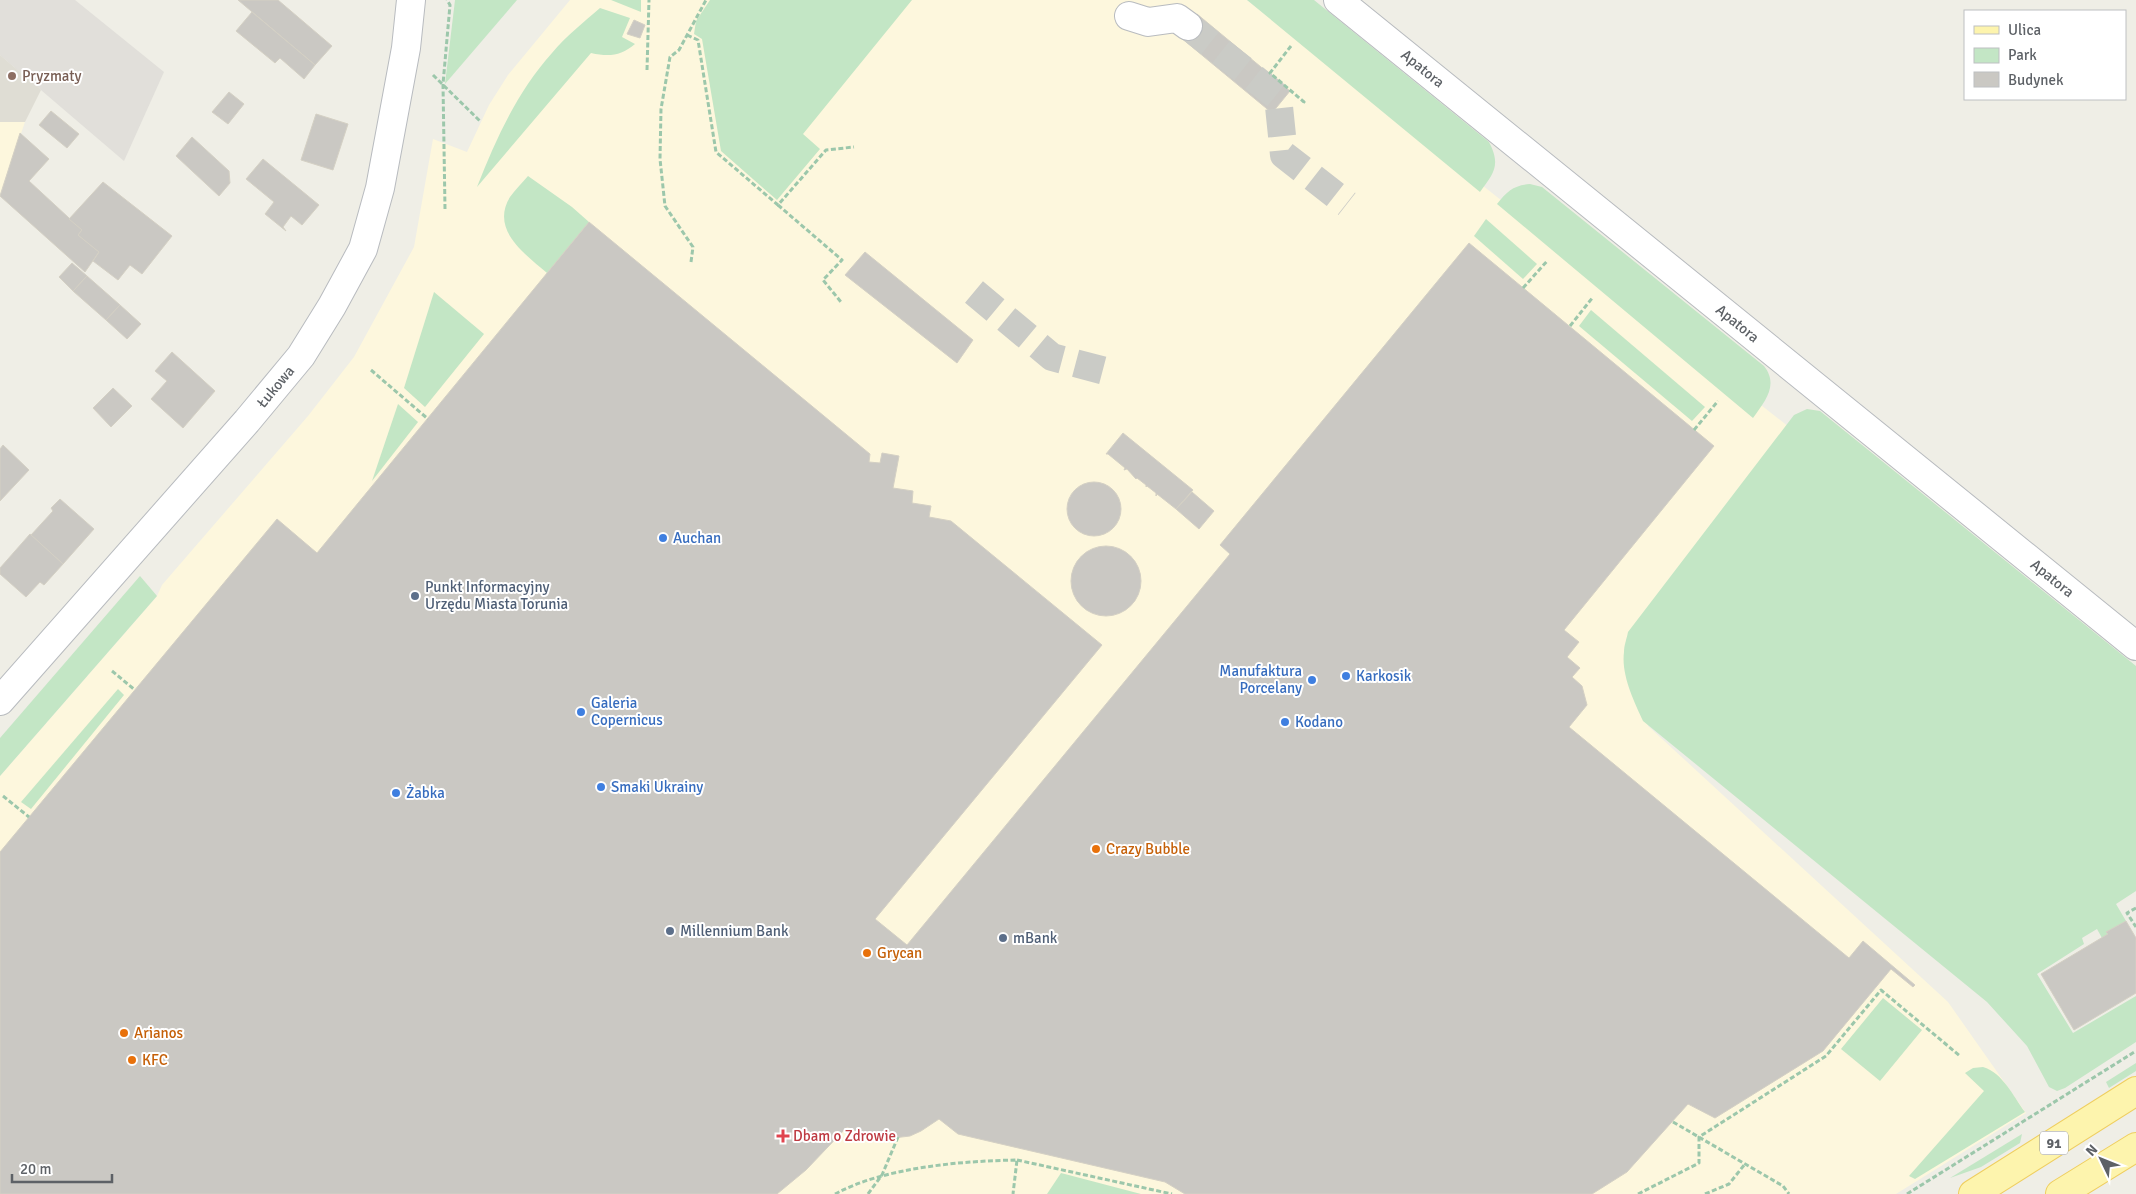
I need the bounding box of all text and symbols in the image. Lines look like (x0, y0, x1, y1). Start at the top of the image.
legend (1964, 10, 2126, 100)
text: Ulica (2008, 21, 2041, 39)
street label: Apatora (1397, 46, 1448, 91)
text: Park (2008, 46, 2037, 64)
place label: Pryzmaty (22, 67, 82, 85)
marker: Pryzmaty (6, 70, 18, 82)
text: Budynek (2008, 71, 2064, 89)
street label: Apatora (1712, 301, 1763, 346)
street label: Łukowa (253, 362, 298, 411)
place label: Auchan (673, 529, 721, 547)
marker: Auchan (657, 532, 669, 544)
street label: Apatora (2027, 555, 2078, 601)
place label: Punkt Informacyjny Urzędu Miasta Torunia (425, 578, 568, 613)
marker: Punkt Informacyjny Urzędu Miasta Torunia (409, 590, 421, 602)
place label: Manufaktura Porcelany (1219, 662, 1302, 697)
place label: Karkosik (1356, 667, 1412, 685)
marker: Karkosik (1340, 670, 1352, 682)
marker: Manufaktura Porcelany (1306, 674, 1318, 686)
place label: Galeria Copernicus (591, 694, 663, 729)
marker: Galeria Copernicus (575, 706, 587, 718)
place label: Kodano (1295, 713, 1343, 731)
marker: Kodano (1279, 716, 1291, 728)
place label: Smaki Ukrainy (611, 778, 703, 796)
marker: Smaki Ukrainy (595, 781, 607, 793)
place label: Żabka (406, 784, 445, 802)
marker: Żabka (390, 787, 402, 799)
place label: Crazy Bubble (1106, 840, 1190, 858)
marker: Crazy Bubble (1090, 843, 1102, 855)
place label: Millennium Bank (680, 922, 789, 940)
marker: Millennium Bank (664, 925, 676, 937)
place label: mBank (1013, 929, 1058, 947)
marker: mBank (997, 932, 1009, 944)
place label: Grycan (877, 944, 922, 962)
marker: Grycan (861, 947, 873, 959)
place label: Arianos (134, 1024, 184, 1042)
marker: Arianos (118, 1027, 130, 1039)
place label: KFC (142, 1051, 168, 1069)
marker: KFC (126, 1054, 138, 1066)
place label: Dbam o Zdrowie (793, 1127, 896, 1145)
marker: Dbam o Zdrowie (777, 1130, 789, 1142)
road number: 91 (2040, 1132, 2068, 1154)
north arrow (2076, 1134, 2126, 1184)
text: N (2082, 1141, 2101, 1160)
scale bar (12, 1152, 112, 1184)
text: 20 m (20, 1160, 51, 1178)

